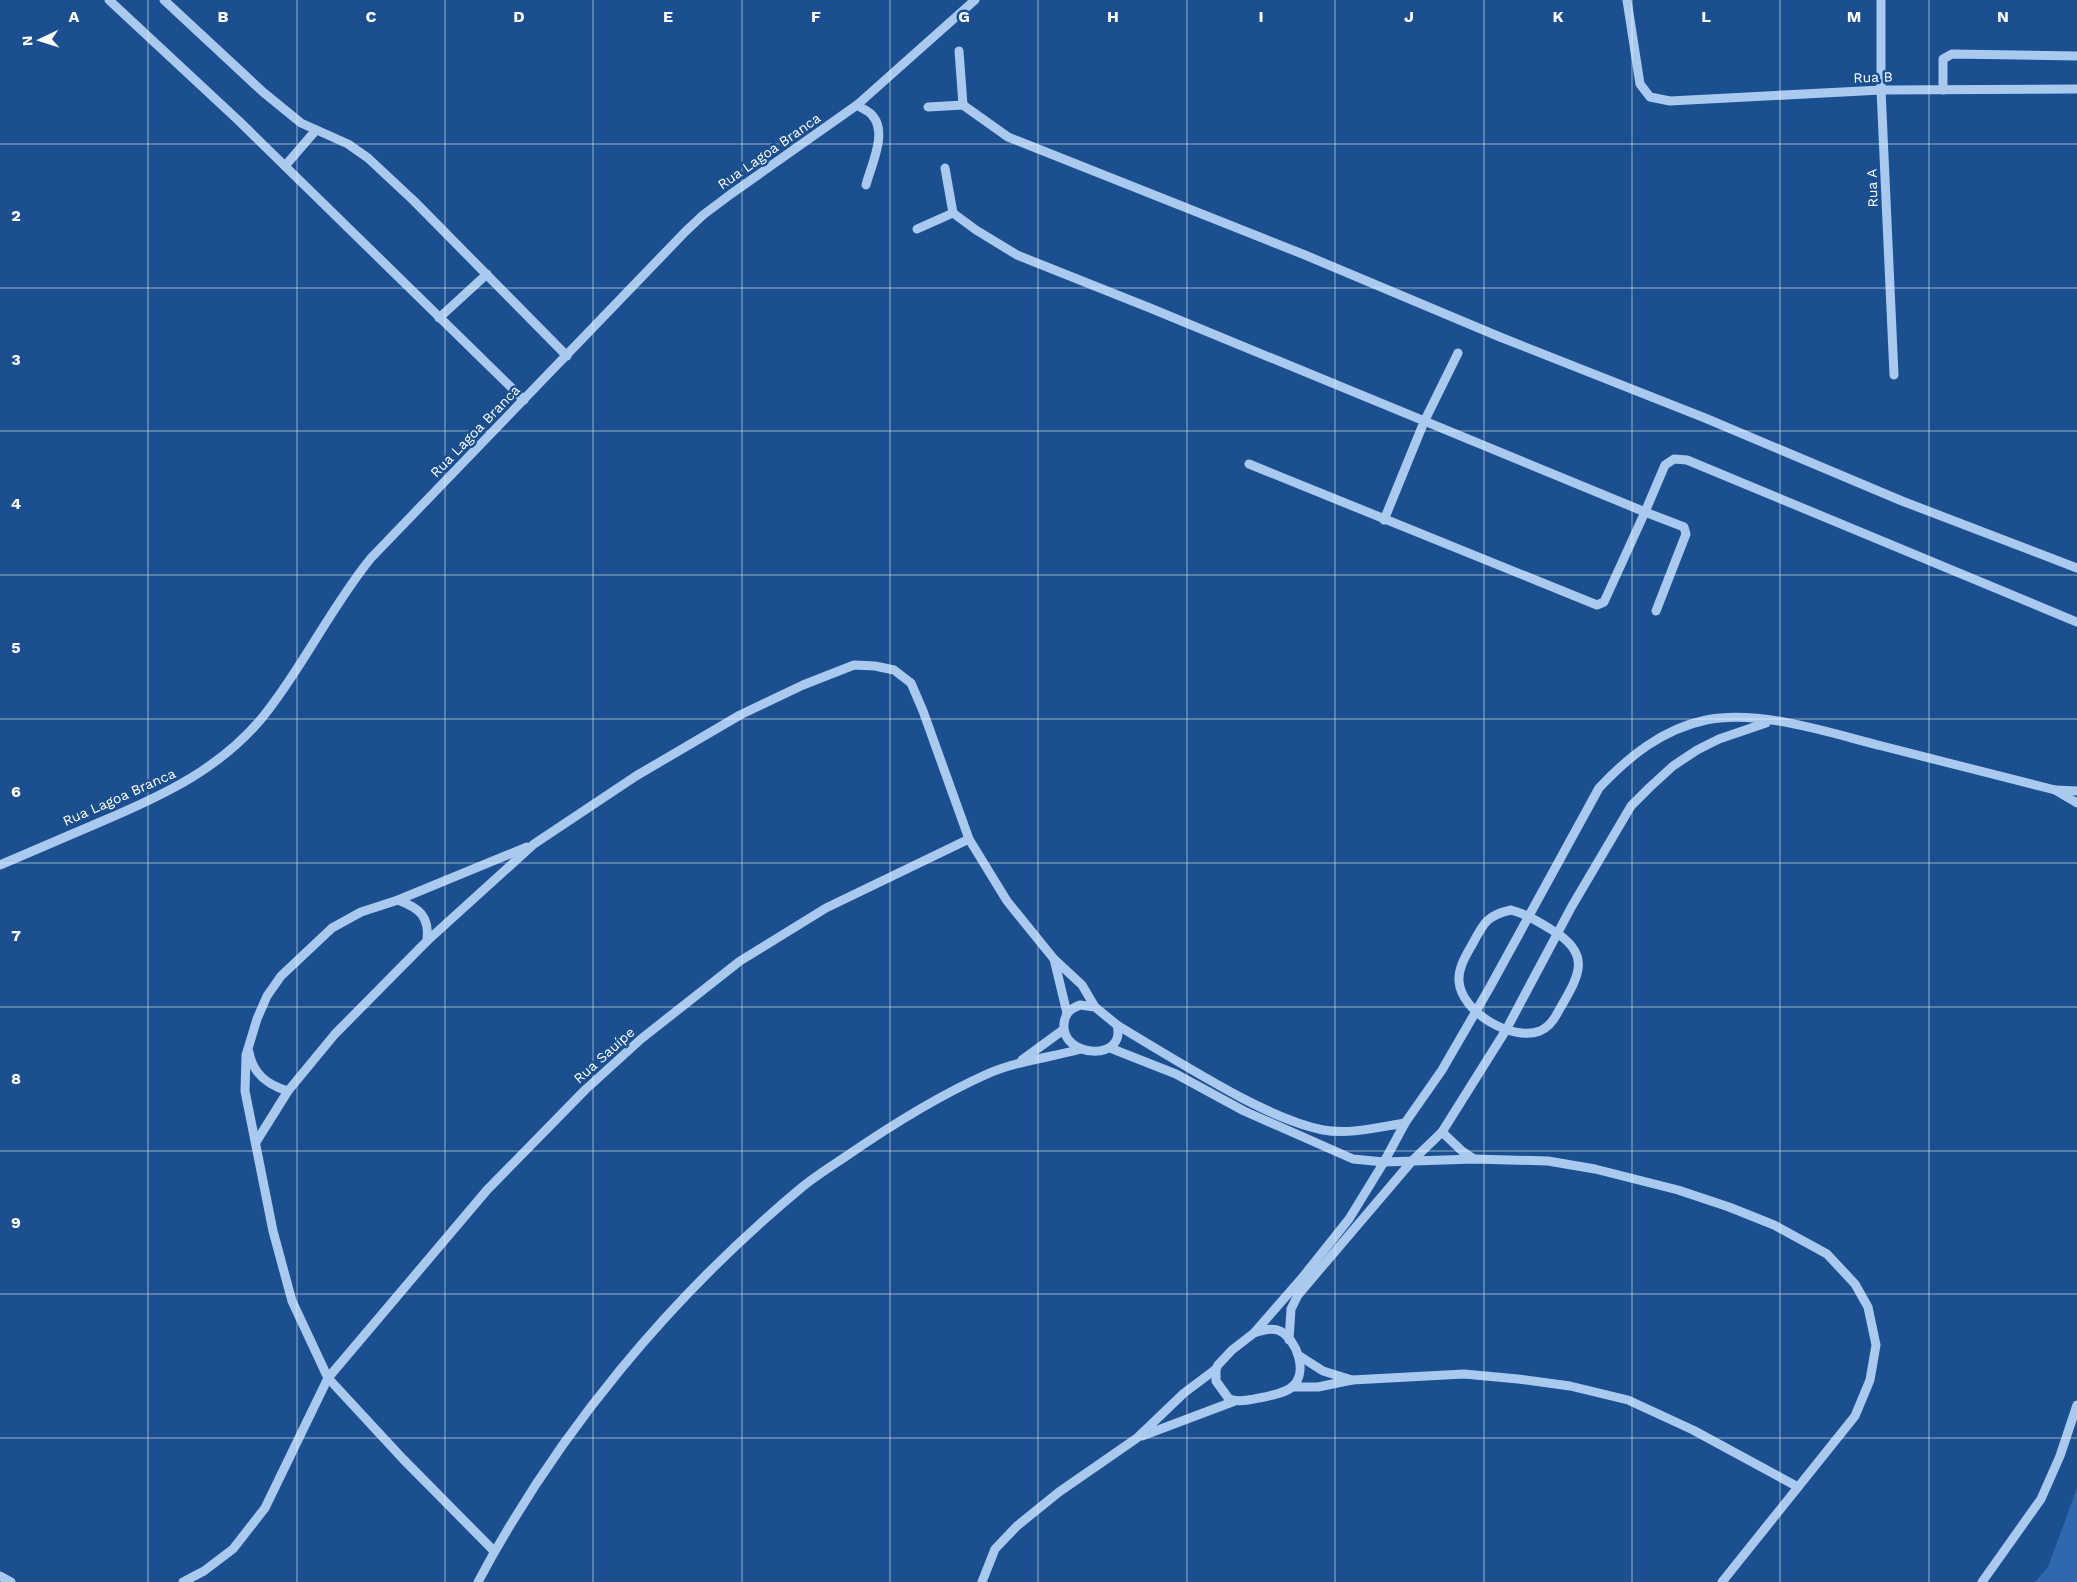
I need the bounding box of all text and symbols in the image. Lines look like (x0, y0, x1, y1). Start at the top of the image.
text: A (69, 7, 80, 26)
text: B (218, 7, 229, 26)
text: C (366, 7, 377, 26)
text: D (513, 7, 525, 26)
text: E (663, 7, 673, 26)
text: F (811, 7, 821, 26)
text: G (958, 7, 970, 26)
text: H (1107, 7, 1119, 26)
text: I (1258, 7, 1264, 26)
text: J (1404, 7, 1414, 26)
text: K (1552, 7, 1564, 26)
text: L (1701, 7, 1711, 26)
text: M (1847, 7, 1861, 26)
text: N (1997, 7, 2009, 26)
north arrow (15, 15, 65, 65)
text: N (19, 35, 35, 47)
street label: Rua B (1853, 68, 1893, 86)
street label: Rua Lagoa Branca (715, 110, 823, 192)
street label: Rua A (1863, 168, 1881, 208)
text: 2 (11, 206, 21, 225)
text: 3 (11, 350, 21, 369)
street label: Rua Lagoa Branca (427, 382, 523, 480)
text: 4 (11, 494, 21, 513)
text: 5 (11, 638, 21, 657)
street label: Rua Lagoa Branca (60, 765, 178, 829)
text: 6 (11, 782, 21, 801)
text: 7 (11, 926, 21, 945)
street label: Rua Sauípe (570, 1024, 638, 1086)
text: 8 (11, 1069, 21, 1088)
text: 9 (11, 1213, 21, 1232)

